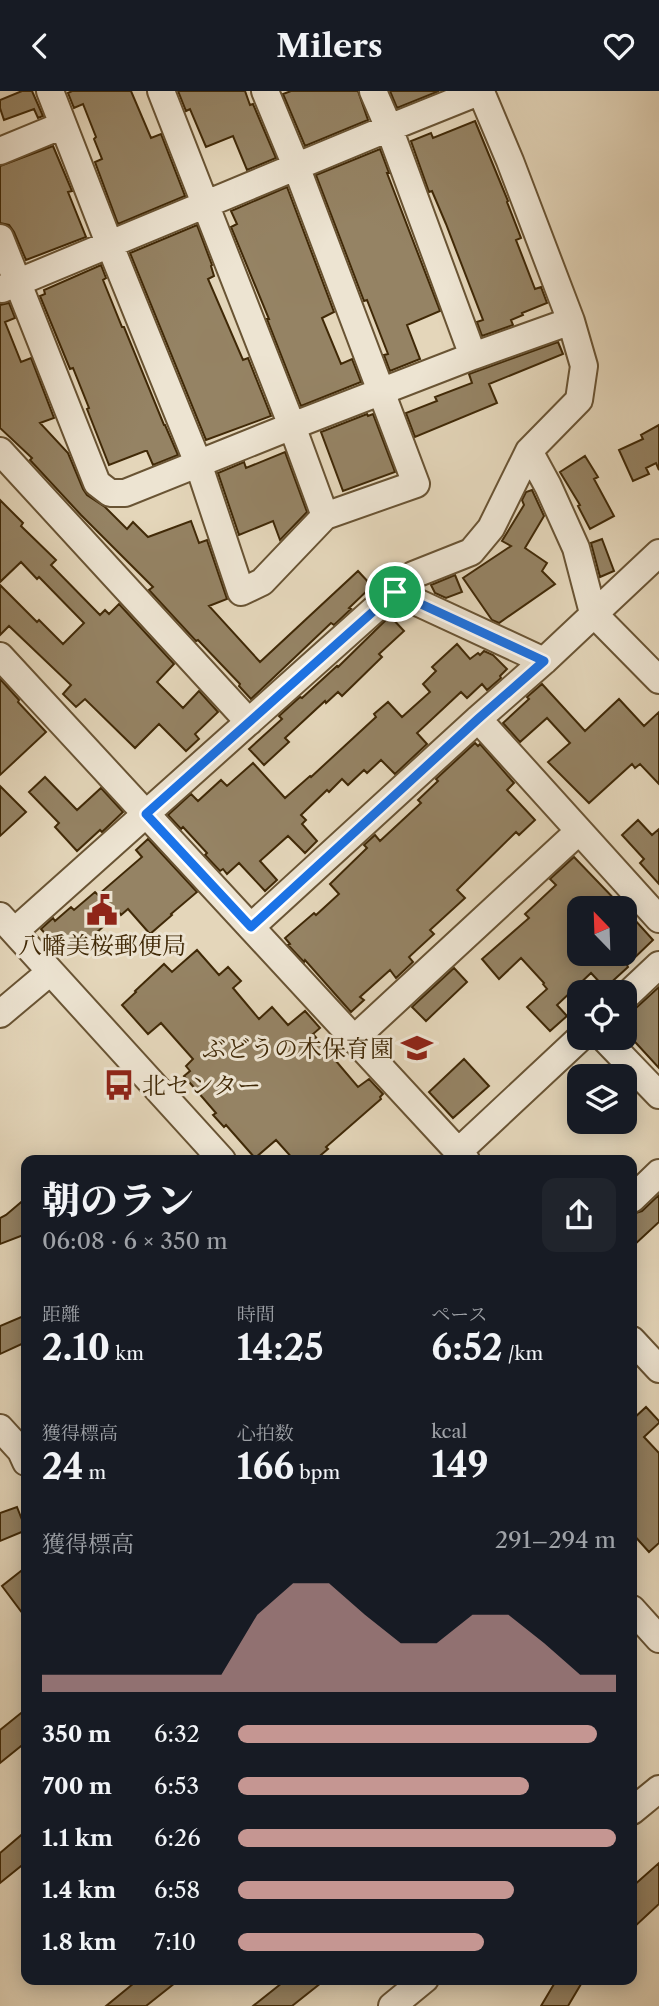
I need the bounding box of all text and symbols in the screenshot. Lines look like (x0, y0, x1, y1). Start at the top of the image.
text: Milers (276, 26, 383, 65)
icon: back (21, 27, 59, 65)
icon: heart (600, 27, 638, 65)
pin (365, 562, 425, 622)
icon: arrive (376, 573, 414, 611)
public building icon: 八幡美桜郵便局 (85, 893, 119, 927)
north arrow (567, 896, 637, 966)
map controls (567, 896, 637, 1134)
place label: 八幡美桜郵便局 (18, 931, 186, 960)
button: locate (567, 980, 637, 1050)
school or university icon: ぶどうの木保育園 (400, 1031, 434, 1065)
place label: ぶどうの木保育園 (202, 1034, 394, 1063)
button: layers (567, 1064, 637, 1134)
bus stop icon: 北センター (102, 1068, 136, 1102)
place label: 北センター (142, 1071, 261, 1100)
text: 朝のラン (42, 1177, 194, 1224)
button: share (542, 1178, 616, 1252)
text: 06:08 · 6 × 350 m (42, 1227, 228, 1255)
text: 距離 (42, 1303, 80, 1326)
text: 時間 (237, 1303, 275, 1326)
text: ペース (431, 1303, 487, 1326)
text: 2.10 (42, 1326, 110, 1369)
text: 14:25 (237, 1326, 324, 1369)
text: 6:52 (431, 1326, 503, 1369)
text: km (110, 1342, 144, 1365)
text: /km (503, 1342, 543, 1365)
text: kcal (431, 1420, 467, 1443)
text: 獲得標高 (42, 1422, 118, 1445)
text: 心拍数 (237, 1422, 294, 1445)
text: 149 (431, 1443, 489, 1486)
text: 24 (42, 1445, 83, 1488)
text: 166 (237, 1445, 294, 1488)
text: m (83, 1461, 106, 1484)
text: bpm (294, 1461, 340, 1484)
text: 291–294 m (495, 1526, 616, 1554)
text: 獲得標高 (42, 1530, 134, 1558)
text: 350 m (42, 1720, 111, 1748)
text: 6:32 (154, 1720, 200, 1748)
text: 700 m (42, 1772, 112, 1800)
text: 6:53 (154, 1772, 199, 1800)
text: 1.1 km (42, 1824, 113, 1852)
text: 6:26 (154, 1824, 201, 1852)
text: 1.4 km (42, 1876, 116, 1904)
text: 6:58 (154, 1876, 200, 1904)
text: 1.8 km (42, 1928, 117, 1956)
text: 7:10 (154, 1928, 196, 1956)

